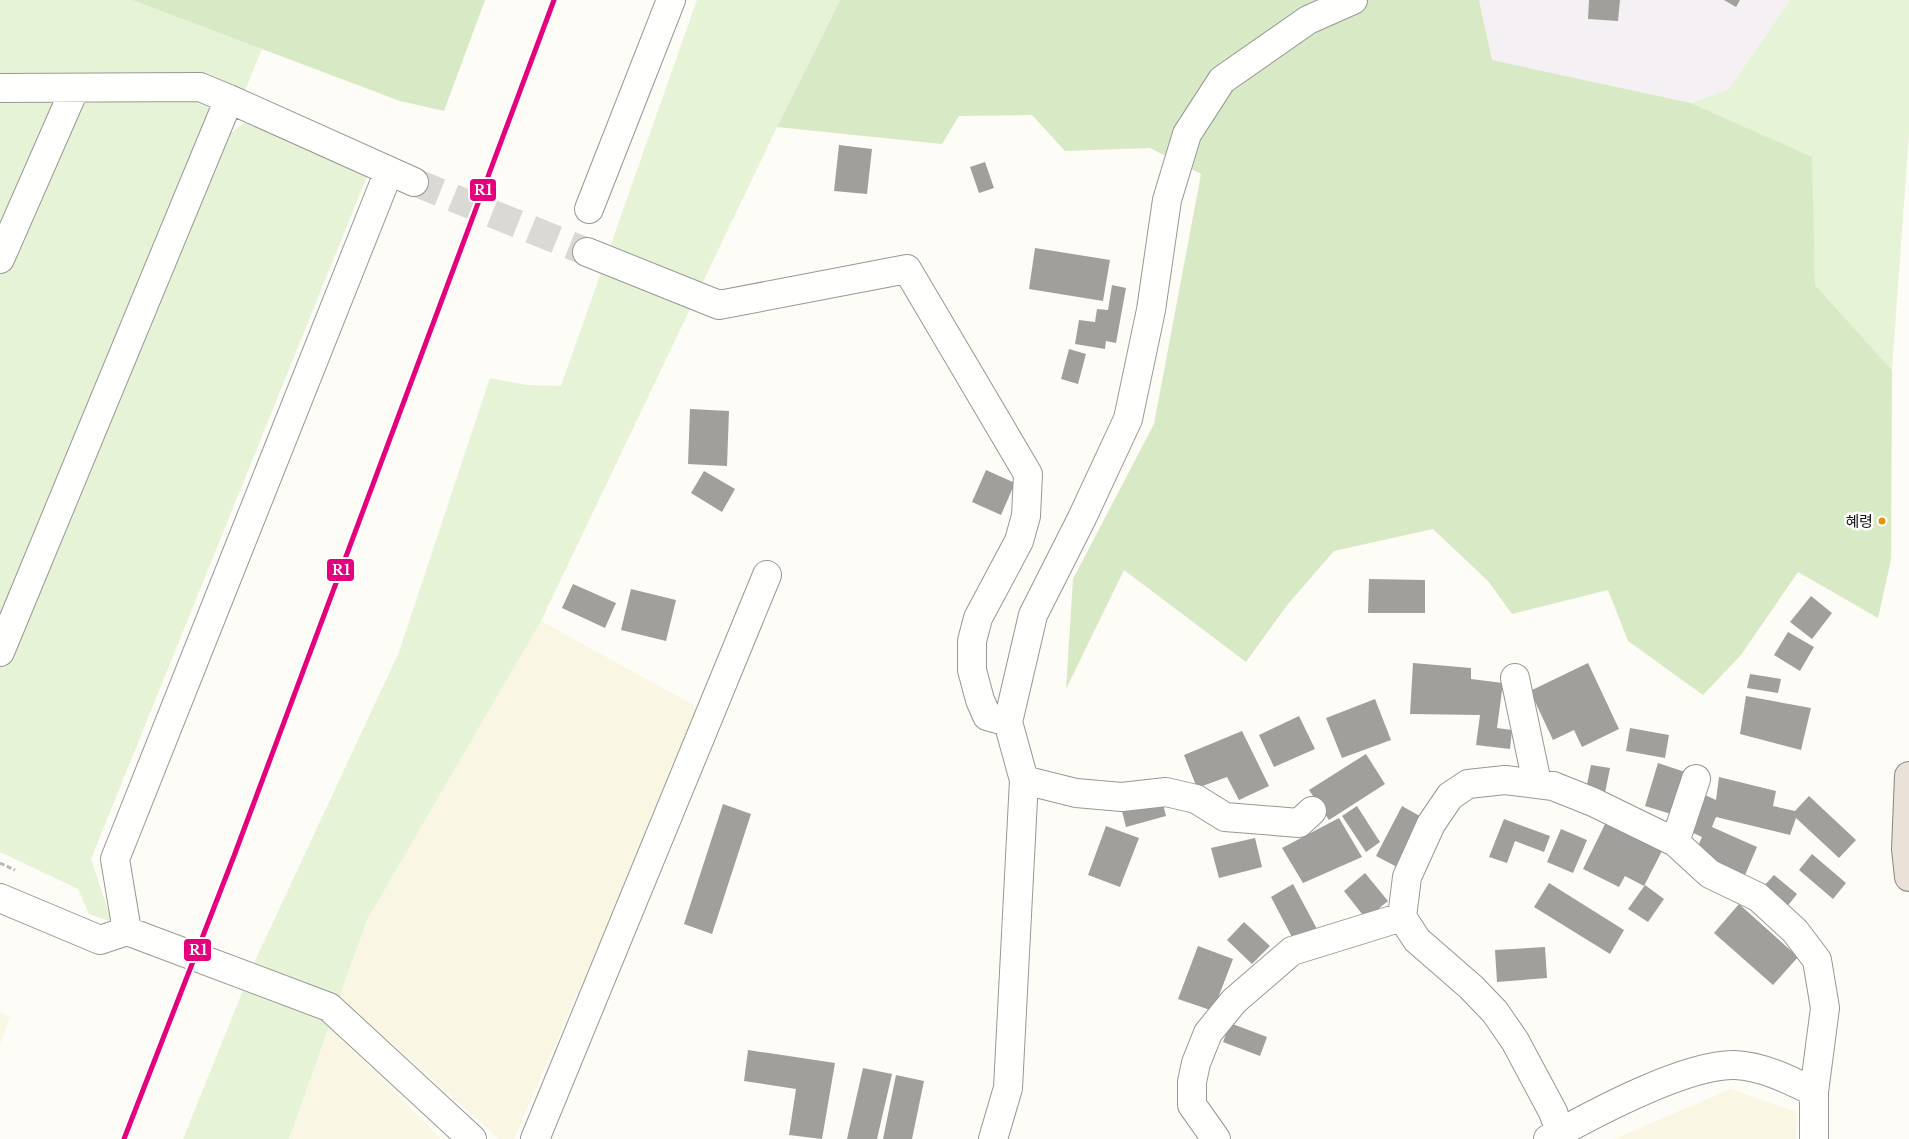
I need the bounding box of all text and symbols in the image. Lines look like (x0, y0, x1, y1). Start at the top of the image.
line badge: R1 (469, 178, 497, 202)
text: R1 (474, 181, 492, 199)
place label: 혜령 (1845, 512, 1873, 531)
marker: 혜령 (1877, 516, 1887, 526)
line badge: R1 (326, 558, 355, 582)
text: R1 (332, 561, 350, 579)
line badge: R1 (183, 938, 212, 962)
text: R1 (189, 941, 207, 959)

